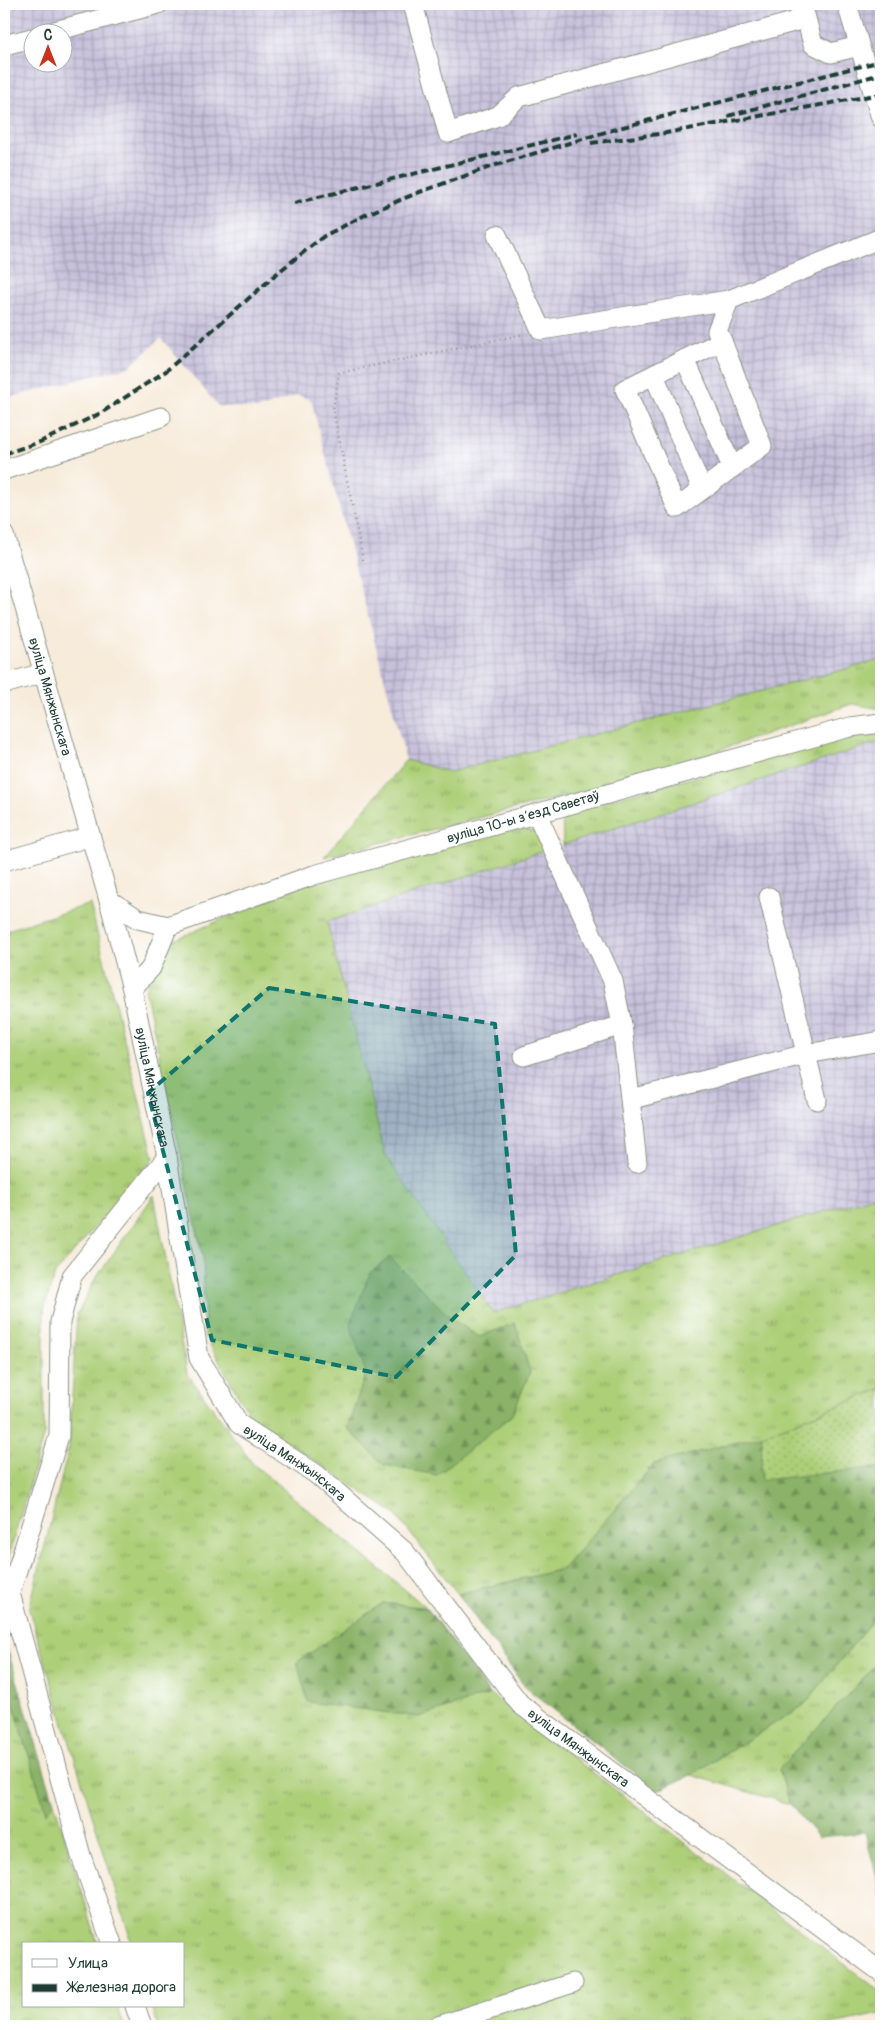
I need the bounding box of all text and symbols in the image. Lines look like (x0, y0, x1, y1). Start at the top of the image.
north arrow (22, 22, 72, 72)
text: С (44, 27, 53, 44)
street label: вуліца Мянжынскага (25, 636, 75, 757)
street label: вуліца 10-ы зʼезд Саветаў (445, 787, 601, 847)
street label: вуліца Мянжынскага (132, 1026, 173, 1149)
street label: вуліца Мянжынскага (240, 1421, 350, 1505)
street label: вуліца Мянжынскага (525, 1704, 633, 1791)
legend (22, 1942, 185, 2008)
text: Улица (68, 1954, 108, 1973)
text: Железная дорога (66, 1978, 176, 1997)

